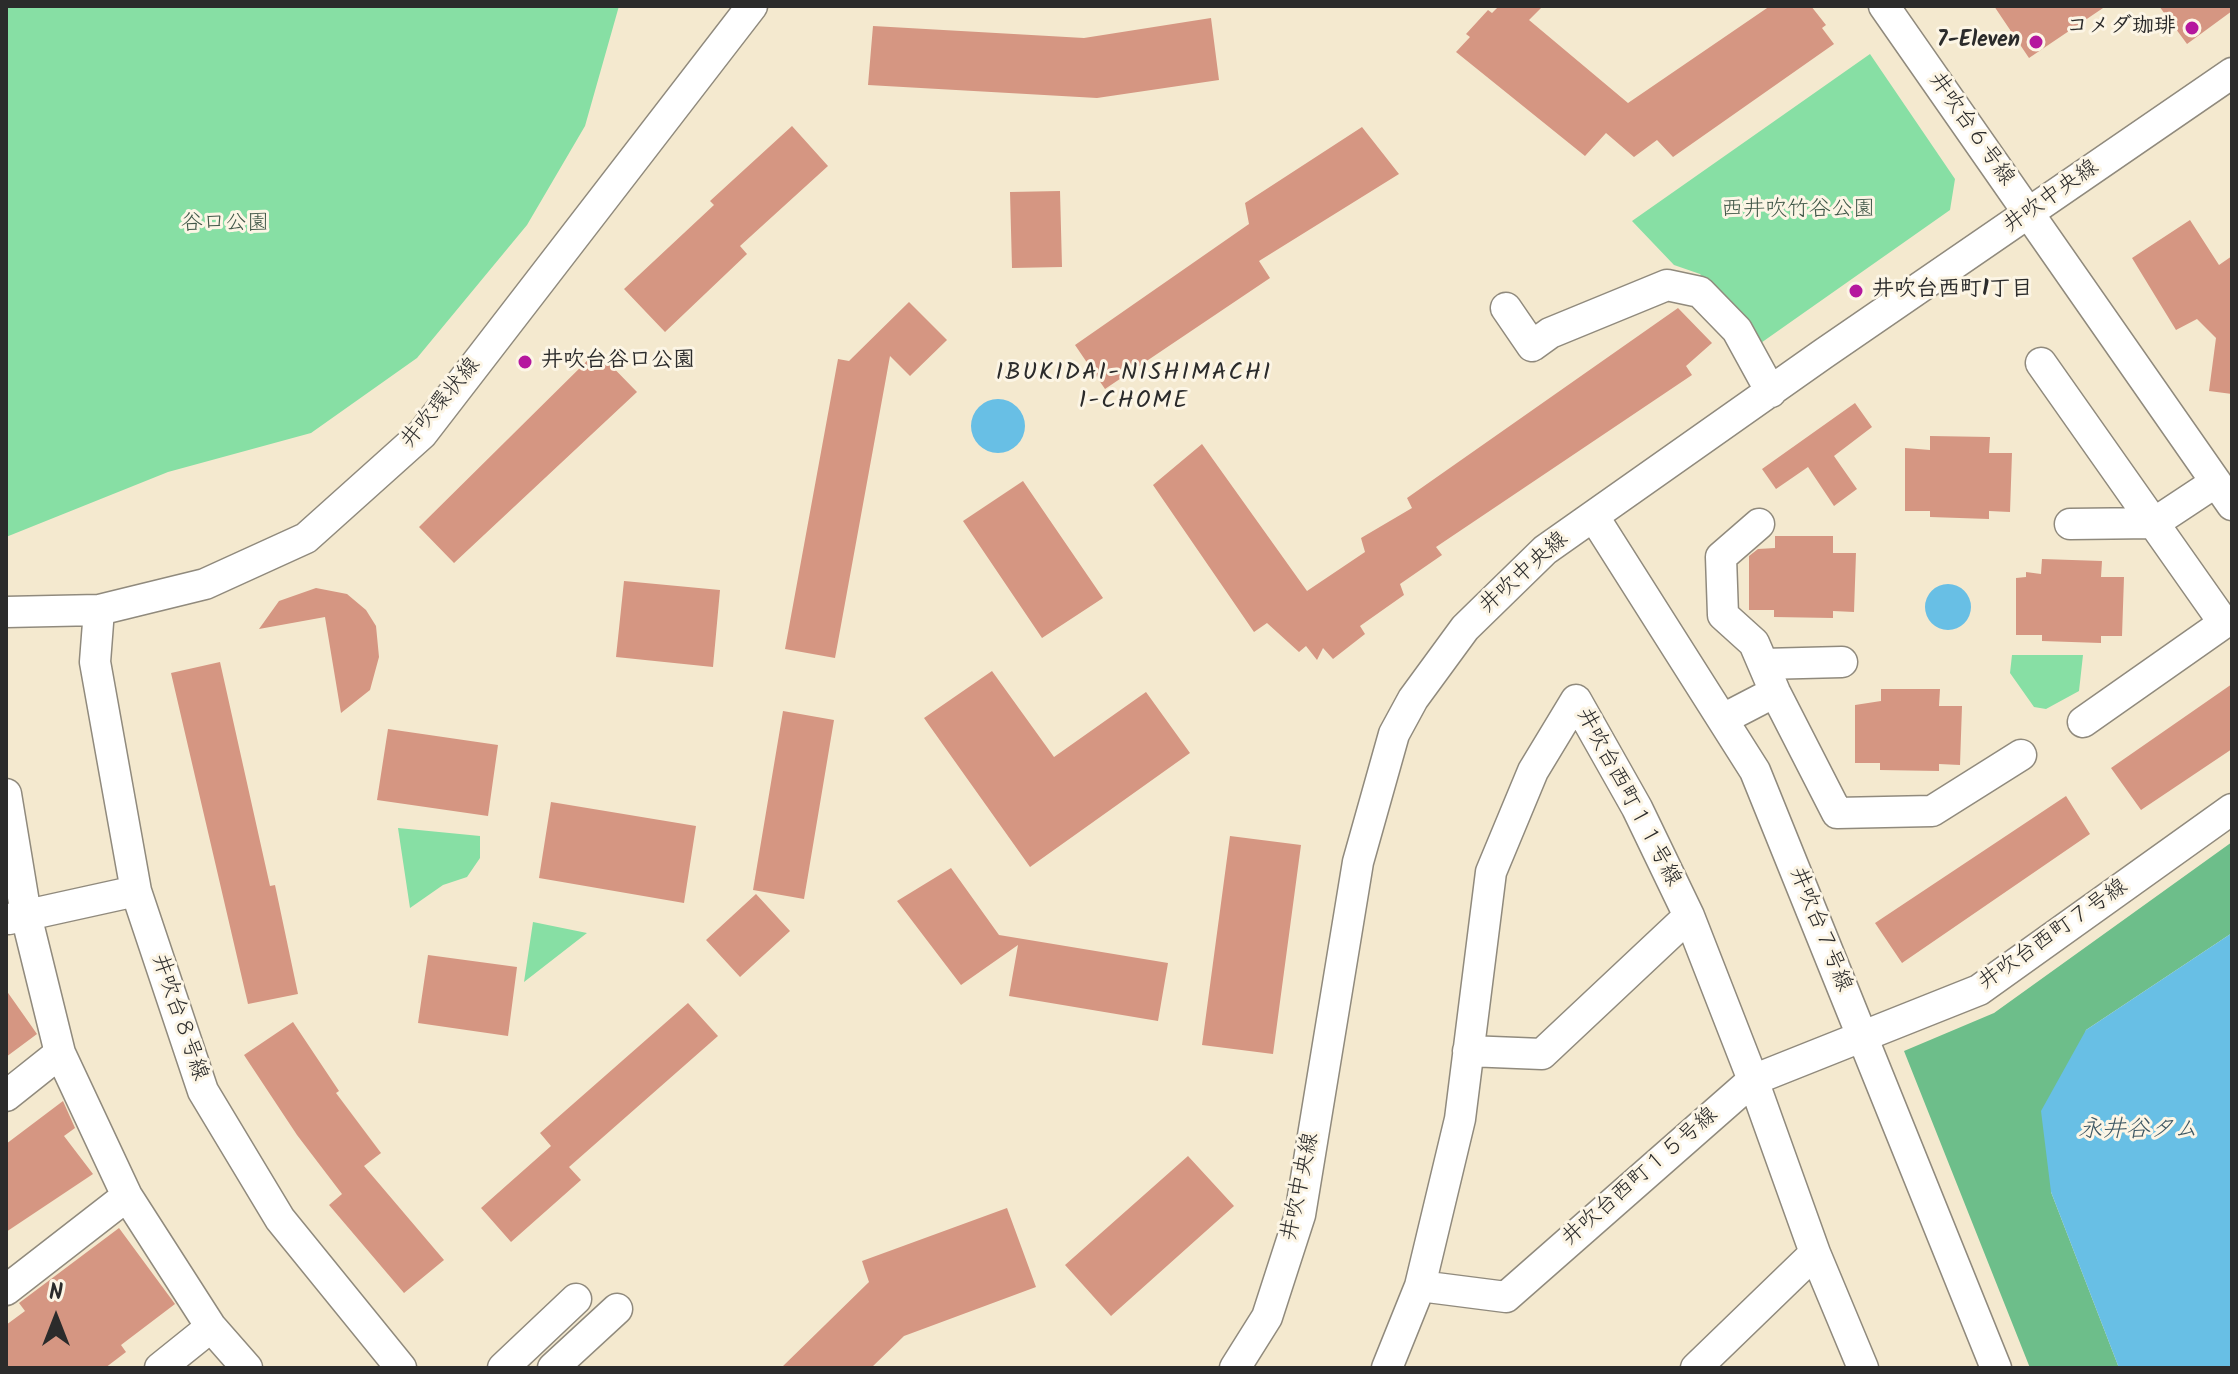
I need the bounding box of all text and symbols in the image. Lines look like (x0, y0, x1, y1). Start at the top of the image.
place label: コメダ珈琲 (2066, 15, 2176, 41)
marker: コメダ珈琲 (2183, 19, 2201, 37)
place label: 7-Eleven (1937, 29, 2020, 55)
marker: 7-Eleven (2027, 33, 2045, 51)
street label: 井吹台６号線 (1921, 68, 2019, 192)
street label: 井吹中央線 (1999, 156, 2105, 240)
park label: 西井吹竹谷公園 (1721, 198, 1875, 224)
park label: 谷口公園 (181, 212, 269, 238)
place label: 井吹台西町1丁目 (1872, 278, 2033, 304)
marker: 井吹台西町1丁目 (1847, 282, 1865, 300)
place label: 井吹台谷口公園 (541, 349, 695, 375)
street label: 井吹環状線 (397, 353, 487, 455)
marker: 井吹台谷口公園 (516, 353, 534, 371)
district label: IBUKIDAI-NISHIMACHI 1-CHOME (996, 361, 1272, 417)
street label: 井吹中央線 (1475, 527, 1575, 621)
street label: 井吹台西町１１号線 (1569, 704, 1685, 892)
street label: 井吹台７号線 (1782, 864, 1856, 996)
street label: 井吹台西町７号線 (1974, 875, 2134, 997)
street label: 井吹台８号線 (144, 951, 212, 1085)
street label: 井吹台西町１５号線 (1558, 1103, 1724, 1253)
water label: 永井谷タム (2078, 1118, 2198, 1146)
street label: 井吹中央線 (1278, 1130, 1326, 1244)
text: N (49, 1276, 63, 1311)
north arrow (16, 1278, 96, 1358)

